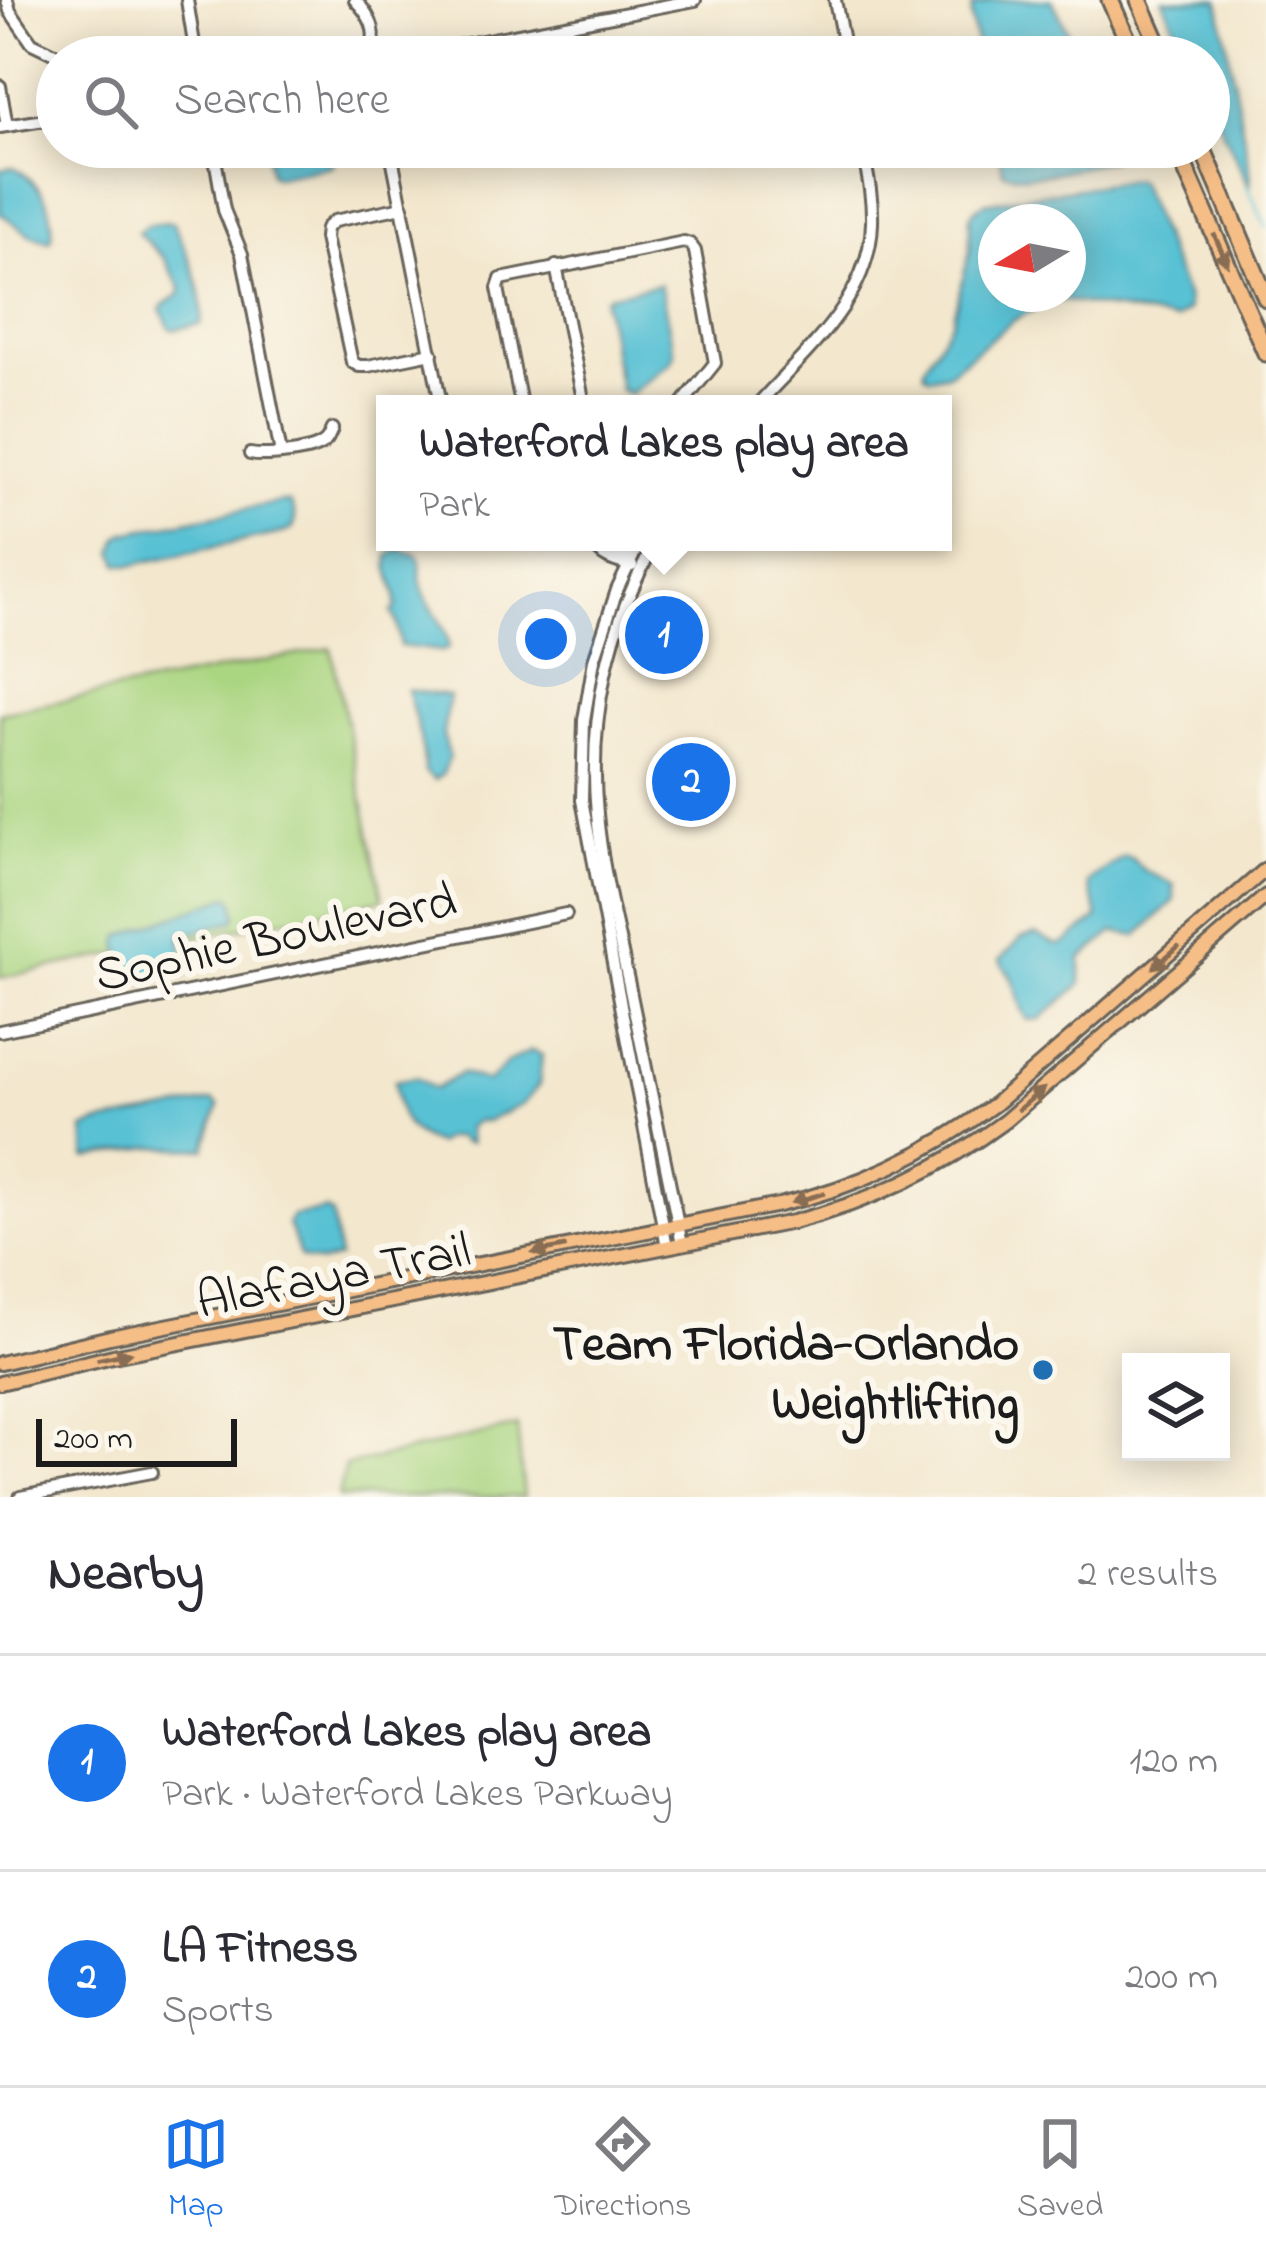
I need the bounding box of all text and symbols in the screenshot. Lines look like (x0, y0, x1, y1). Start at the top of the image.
search box (36, 36, 1230, 168)
icon: search (78, 69, 144, 135)
text: Search here (174, 69, 390, 135)
north arrow (978, 204, 1086, 312)
one-way arrow (1212, 233, 1232, 268)
popup (376, 395, 952, 551)
text: Waterford Lakes play area (419, 412, 909, 478)
text: Park (419, 478, 490, 535)
pin: 1 (625, 590, 703, 680)
your location (516, 609, 576, 669)
pin: 2 (652, 737, 730, 827)
street label: Sophie Boulevard (89, 865, 464, 1015)
one-way arrow (1151, 943, 1181, 969)
one-way arrow (1016, 1087, 1046, 1113)
one-way arrow (790, 1189, 827, 1208)
street label: Alafaya Trail (191, 1215, 478, 1342)
one-way arrow (530, 1241, 568, 1260)
place label: Team Florida-Orlando Weightlifting (553, 1309, 1019, 1444)
one-way arrow (95, 1346, 133, 1365)
map controls (1122, 1353, 1230, 1461)
button: layers (1122, 1353, 1230, 1461)
marker: Team Florida-Orlando Weightlifting (1030, 1357, 1056, 1383)
scale bar (36, 1413, 237, 1466)
text: 200 m (54, 1416, 133, 1464)
text: Nearby (48, 1538, 204, 1613)
text: 2 results (1078, 1547, 1218, 1604)
text: Waterford Lakes play area (162, 1701, 651, 1767)
text: 1 (81, 1734, 93, 1791)
text: 120 m (1129, 1734, 1218, 1791)
text: Park · Waterford Lakes Parkway (162, 1767, 672, 1824)
text: LA Fitness (162, 1917, 358, 1983)
text: 2 (77, 1950, 97, 2007)
text: 200 m (1125, 1950, 1218, 2007)
text: Sports (162, 1983, 274, 2040)
tab: Map (163, 2111, 229, 2231)
tab: Directions (554, 2111, 692, 2231)
tab: Saved (1017, 2111, 1103, 2231)

